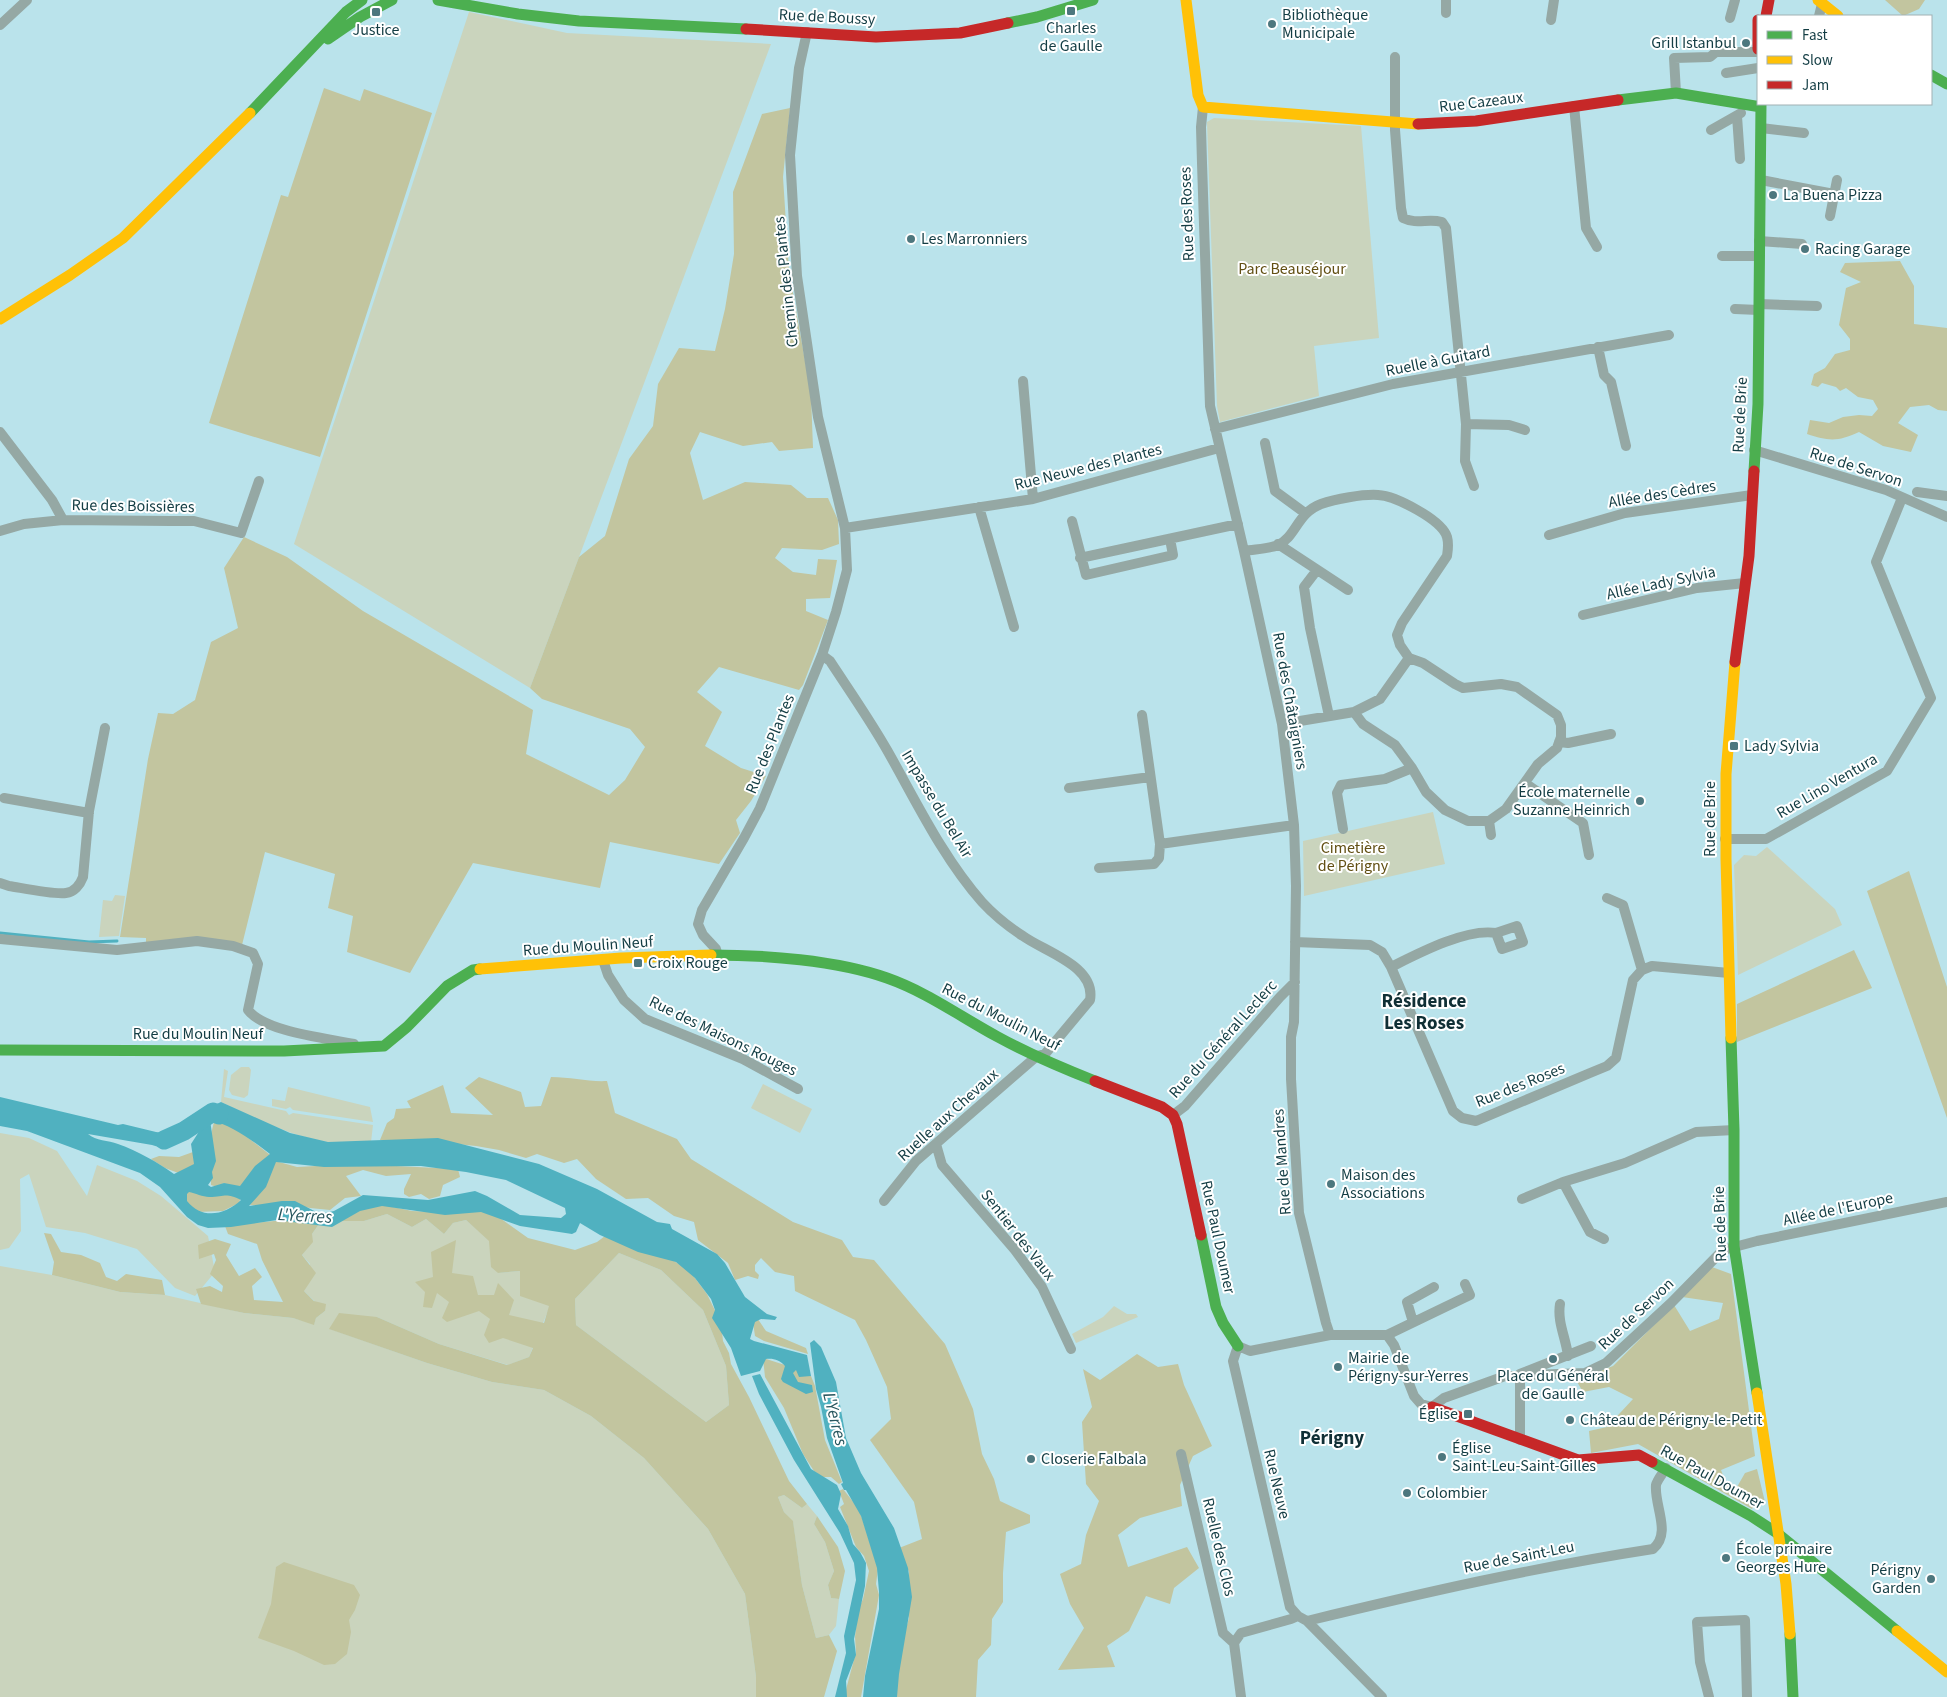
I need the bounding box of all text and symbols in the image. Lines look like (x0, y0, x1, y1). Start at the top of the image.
street label: Rue de Boussy (778, 3, 876, 31)
place label: Bibliothèque Municipale (1282, 4, 1368, 44)
marker: Charles de Gaulle (1065, 5, 1077, 17)
marker: Justice (370, 6, 382, 18)
legend (1757, 15, 1932, 105)
place label: Charles de Gaulle (1040, 17, 1102, 57)
marker: Bibliothèque Municipale (1266, 18, 1278, 30)
place label: Justice (353, 19, 400, 41)
text: Fast (1802, 25, 1828, 46)
place label: Grill Istanbul (1651, 32, 1736, 54)
marker: Grill Istanbul (1740, 37, 1752, 49)
text: Slow (1802, 50, 1833, 71)
text: Jam (1802, 75, 1829, 96)
street label: Rue Cazeaux (1438, 86, 1524, 118)
street label: Rue des Roses (1174, 166, 1200, 262)
place label: La Buena Pizza (1783, 184, 1882, 206)
marker: La Buena Pizza (1767, 189, 1779, 201)
street label: Chemin des Plantes (768, 215, 804, 349)
place label: Les Marronniers (921, 228, 1028, 250)
marker: Les Marronniers (905, 233, 917, 245)
place label: Racing Garage (1815, 238, 1910, 260)
marker: Racing Garage (1799, 243, 1811, 255)
park label: Parc Beauséjour (1238, 258, 1346, 280)
street label: Ruelle à Guitard (1384, 340, 1492, 382)
street label: Rue de Brie (1727, 377, 1753, 453)
street label: Rue Neuve des Plantes (1012, 438, 1164, 496)
street label: Rue de Servon (1807, 442, 1905, 492)
street label: Allée des Cèdres (1607, 475, 1718, 513)
street label: Rue des Boissières (71, 494, 195, 518)
street label: Allée Lady Sylvia (1604, 561, 1718, 605)
street label: Rue des Châtaigniers (1267, 630, 1313, 772)
street label: Rue des Plantes (740, 691, 800, 797)
place label: Lady Sylvia (1744, 735, 1819, 757)
marker: Lady Sylvia (1728, 740, 1740, 752)
street label: Impasse du Bel Air (896, 746, 978, 862)
street label: Rue Lino Ventura (1772, 748, 1882, 824)
place label: École maternelle Suzanne Heinrich (1513, 781, 1630, 821)
street label: Rue de Brie (1699, 781, 1721, 857)
marker: École maternelle Suzanne Heinrich (1634, 795, 1646, 807)
park label: Cimetière de Périgny (1318, 837, 1389, 877)
street label: Rue du Moulin Neuf (522, 930, 655, 962)
place label: Croix Rouge (648, 952, 728, 974)
marker: Croix Rouge (632, 957, 644, 969)
street label: Rue du Général Leclerc (1164, 975, 1282, 1103)
street label: Rue du Moulin Neuf (938, 978, 1065, 1057)
district label: Résidence Les Roses (1382, 988, 1467, 1037)
street label: Rue des Maisons Rouges (645, 991, 801, 1082)
street label: Rue du Moulin Neuf (133, 1023, 265, 1045)
street label: Rue des Roses (1472, 1057, 1568, 1113)
street label: Ruelle aux Chevaux (893, 1064, 1003, 1166)
street label: Rue de Mandres (1267, 1108, 1297, 1216)
place label: Maison des Associations (1341, 1164, 1425, 1204)
street label: Rue Paul Doumer (1195, 1178, 1241, 1296)
marker: Maison des Associations (1325, 1178, 1337, 1190)
street label: Sentier des Vaux (976, 1185, 1060, 1285)
street label: Rue de Brie (1708, 1186, 1732, 1262)
street label: Allée de l'Europe (1781, 1187, 1895, 1231)
water label: L'Yerres (277, 1202, 333, 1230)
street label: Rue de Servon (1593, 1273, 1679, 1355)
place label: Mairie de Périgny-sur-Yerres (1348, 1347, 1469, 1387)
marker: Place du Général de Gaulle (1547, 1353, 1559, 1365)
marker: Mairie de Périgny-sur-Yerres (1332, 1361, 1344, 1373)
place label: Place du Général de Gaulle (1497, 1365, 1609, 1405)
water label: L'Yerres (816, 1390, 854, 1448)
place label: Église (1419, 1403, 1458, 1425)
marker: Église (1462, 1408, 1474, 1420)
place label: Château de Périgny-le-Petit (1580, 1409, 1763, 1431)
marker: Château de Périgny-le-Petit (1564, 1414, 1576, 1426)
district label: Périgny (1300, 1425, 1364, 1452)
place label: Église Saint-Leu-Saint-Gilles (1452, 1437, 1596, 1477)
street label: Rue Paul Doumer (1656, 1439, 1768, 1515)
street label: Rue Neuve (1258, 1447, 1296, 1521)
place label: Closerie Falbala (1041, 1448, 1146, 1470)
marker: Église Saint-Leu-Saint-Gilles (1436, 1451, 1448, 1463)
marker: Closerie Falbala (1025, 1453, 1037, 1465)
place label: Colombier (1417, 1482, 1488, 1504)
marker: Colombier (1401, 1487, 1413, 1499)
street label: Ruelle des Clos (1197, 1496, 1241, 1599)
street label: Rue de Saint-Leu (1462, 1535, 1576, 1579)
place label: École primaire Georges Hure (1736, 1538, 1832, 1578)
marker: École primaire Georges Hure (1720, 1552, 1732, 1564)
place label: Périgny Garden (1871, 1559, 1922, 1599)
marker: Périgny Garden (1925, 1573, 1937, 1585)

